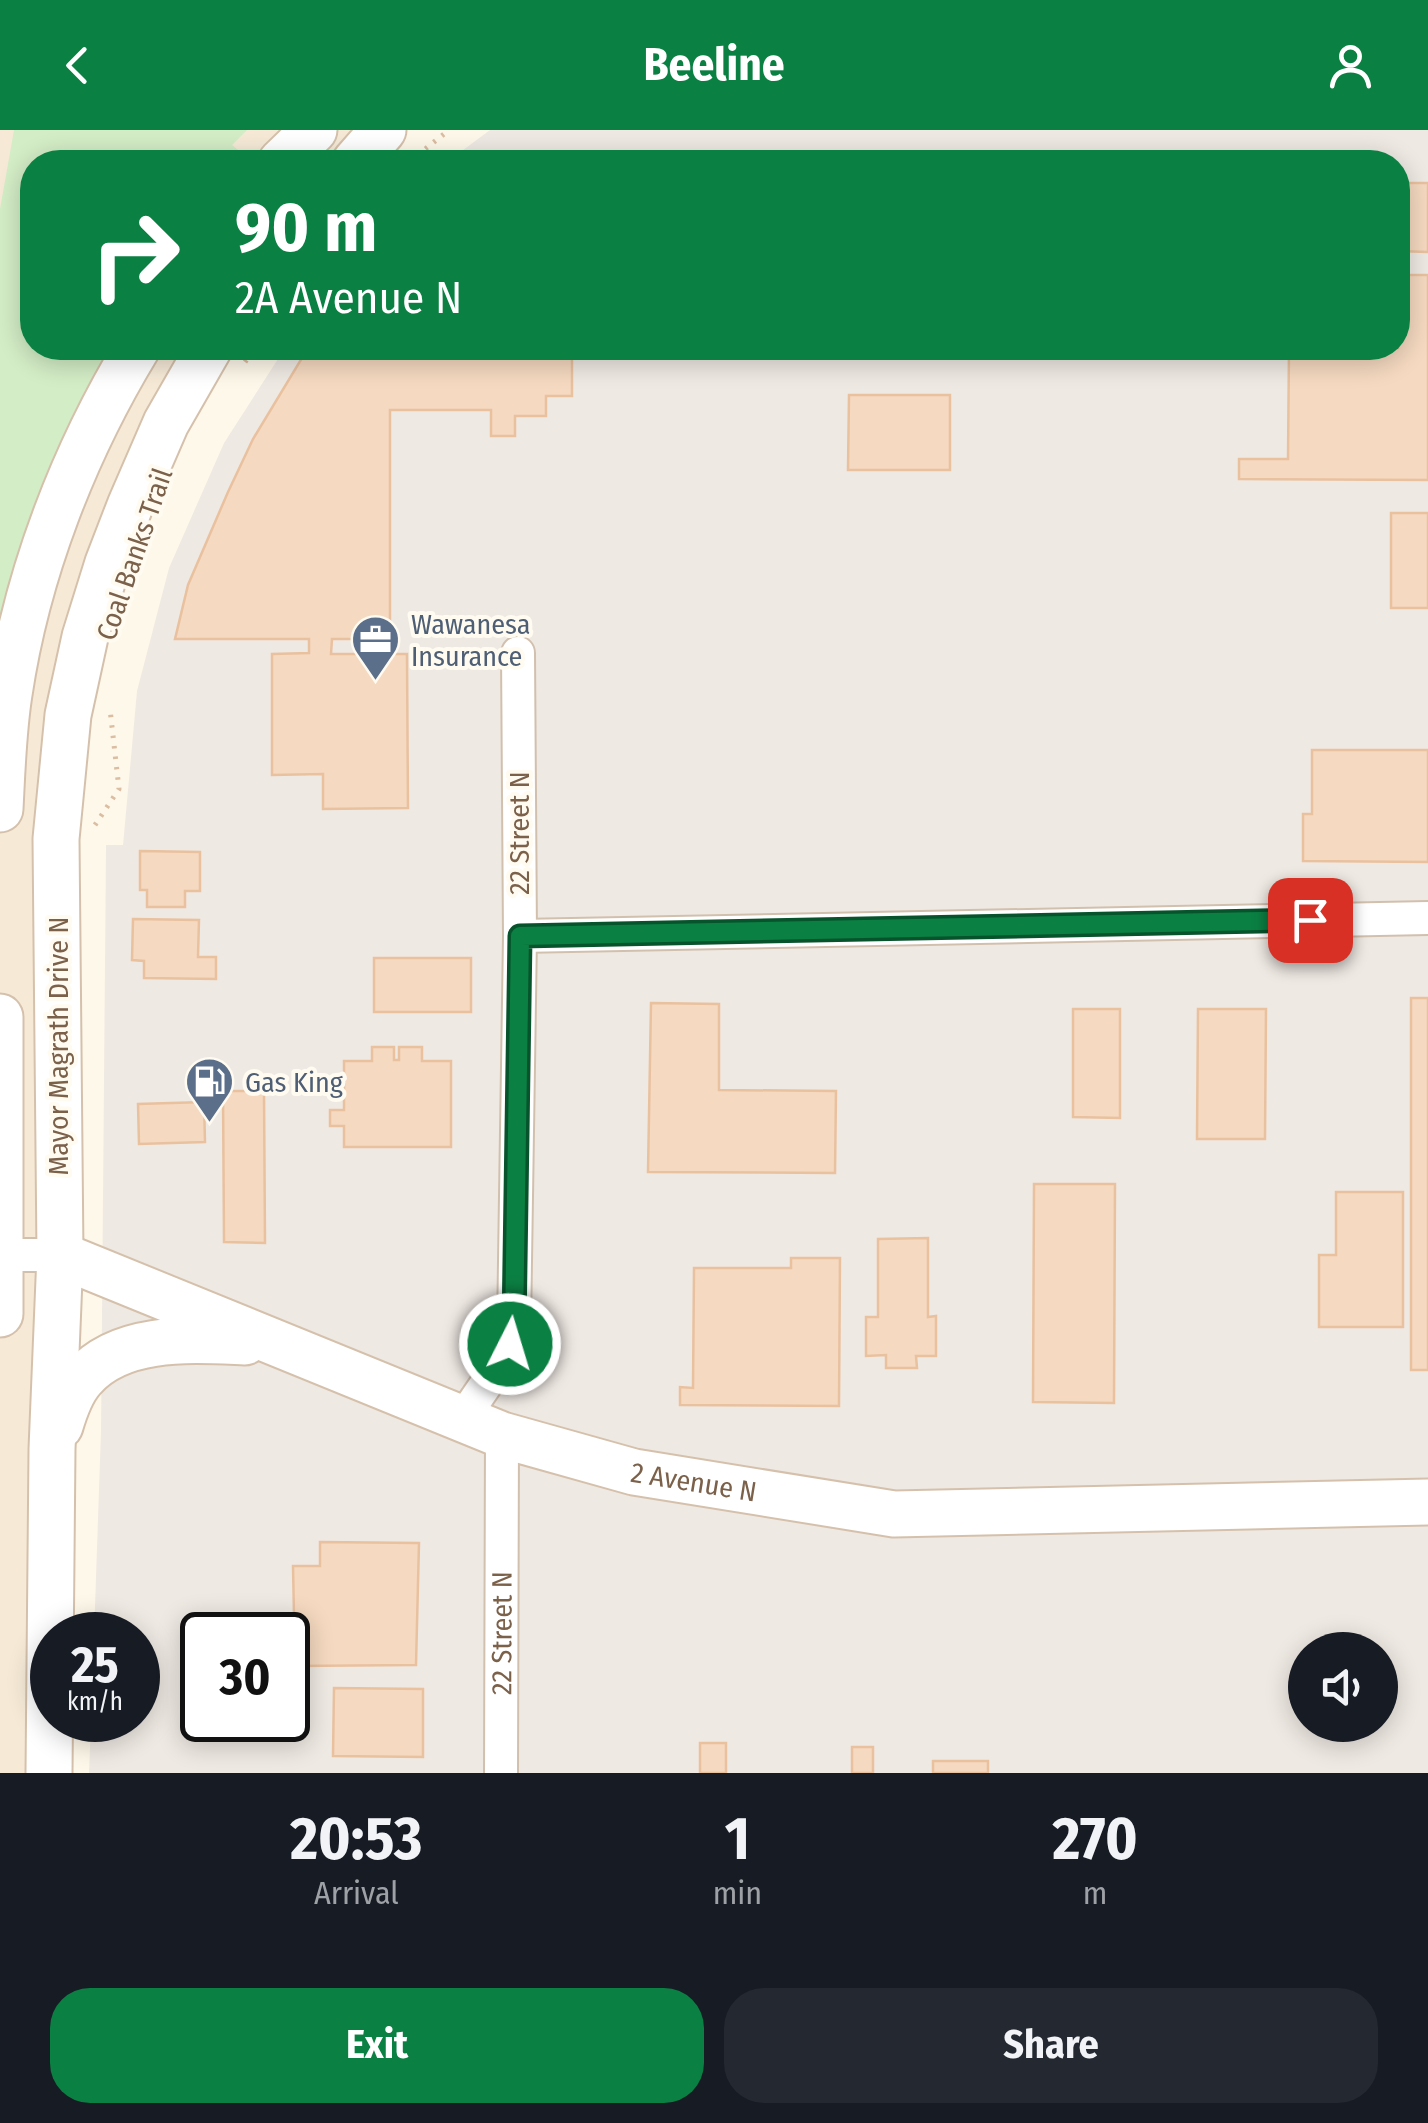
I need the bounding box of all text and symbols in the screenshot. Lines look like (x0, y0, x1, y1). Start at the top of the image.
icon: back (50, 38, 105, 93)
text: Beeline (643, 38, 785, 92)
icon: person (1323, 38, 1378, 93)
text: 90 m (235, 186, 377, 270)
icon: right (70, 190, 200, 320)
text: 2A Avenue N (235, 271, 462, 325)
street label: Coal Banks Trail (90, 464, 179, 645)
place label: Wawanesa Insurance (411, 608, 530, 673)
office icon: Wawanesa Insurance (350, 614, 402, 682)
street label: 22 Street N (503, 771, 536, 895)
pin (1268, 878, 1353, 963)
icon: arrive (1283, 893, 1338, 948)
street label: Mayor Magrath Drive N (42, 916, 75, 1176)
fuel station icon: Gas King (184, 1056, 236, 1124)
place label: Gas King (245, 1066, 344, 1099)
position arrow (458, 1292, 562, 1396)
street label: 2 Avenue N (629, 1456, 759, 1509)
street label: 22 Street N (485, 1571, 519, 1695)
speed limit sign: 30 (180, 1612, 310, 1742)
map controls (1288, 1632, 1398, 1742)
button: sound (1288, 1632, 1398, 1742)
text: 25 (71, 1635, 119, 1695)
text: km/h (67, 1687, 123, 1717)
text: 20:53 (290, 1803, 422, 1875)
text: 1 (725, 1803, 750, 1875)
text: 270 (1052, 1803, 1138, 1875)
text: Arrival (314, 1874, 399, 1912)
text: min (713, 1874, 762, 1912)
text: m (1083, 1874, 1107, 1912)
button: Exit (50, 1988, 704, 2103)
button: Share (724, 1988, 1378, 2103)

